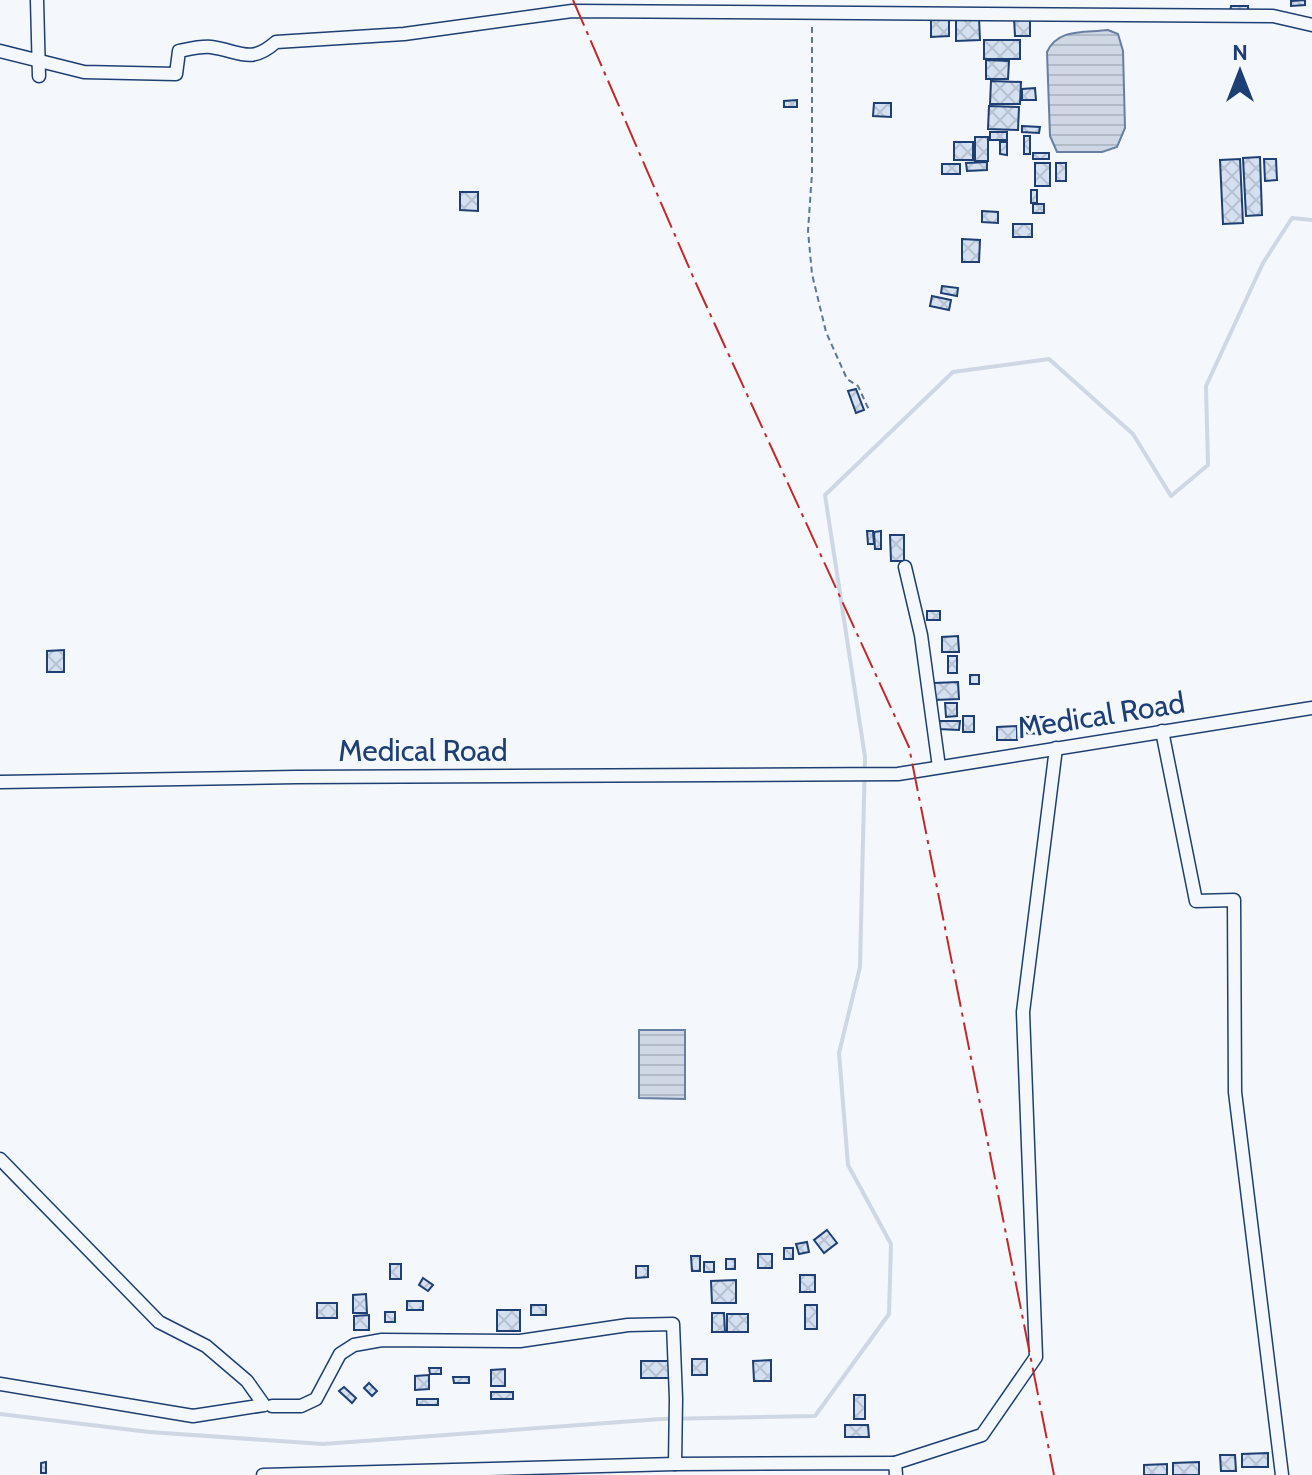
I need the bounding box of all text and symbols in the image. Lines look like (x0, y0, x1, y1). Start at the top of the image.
north arrow (1200, 32, 1280, 112)
text: N (1232, 39, 1248, 66)
street label: Medical Road (1014, 683, 1188, 747)
street label: Medical Road (338, 732, 508, 769)

